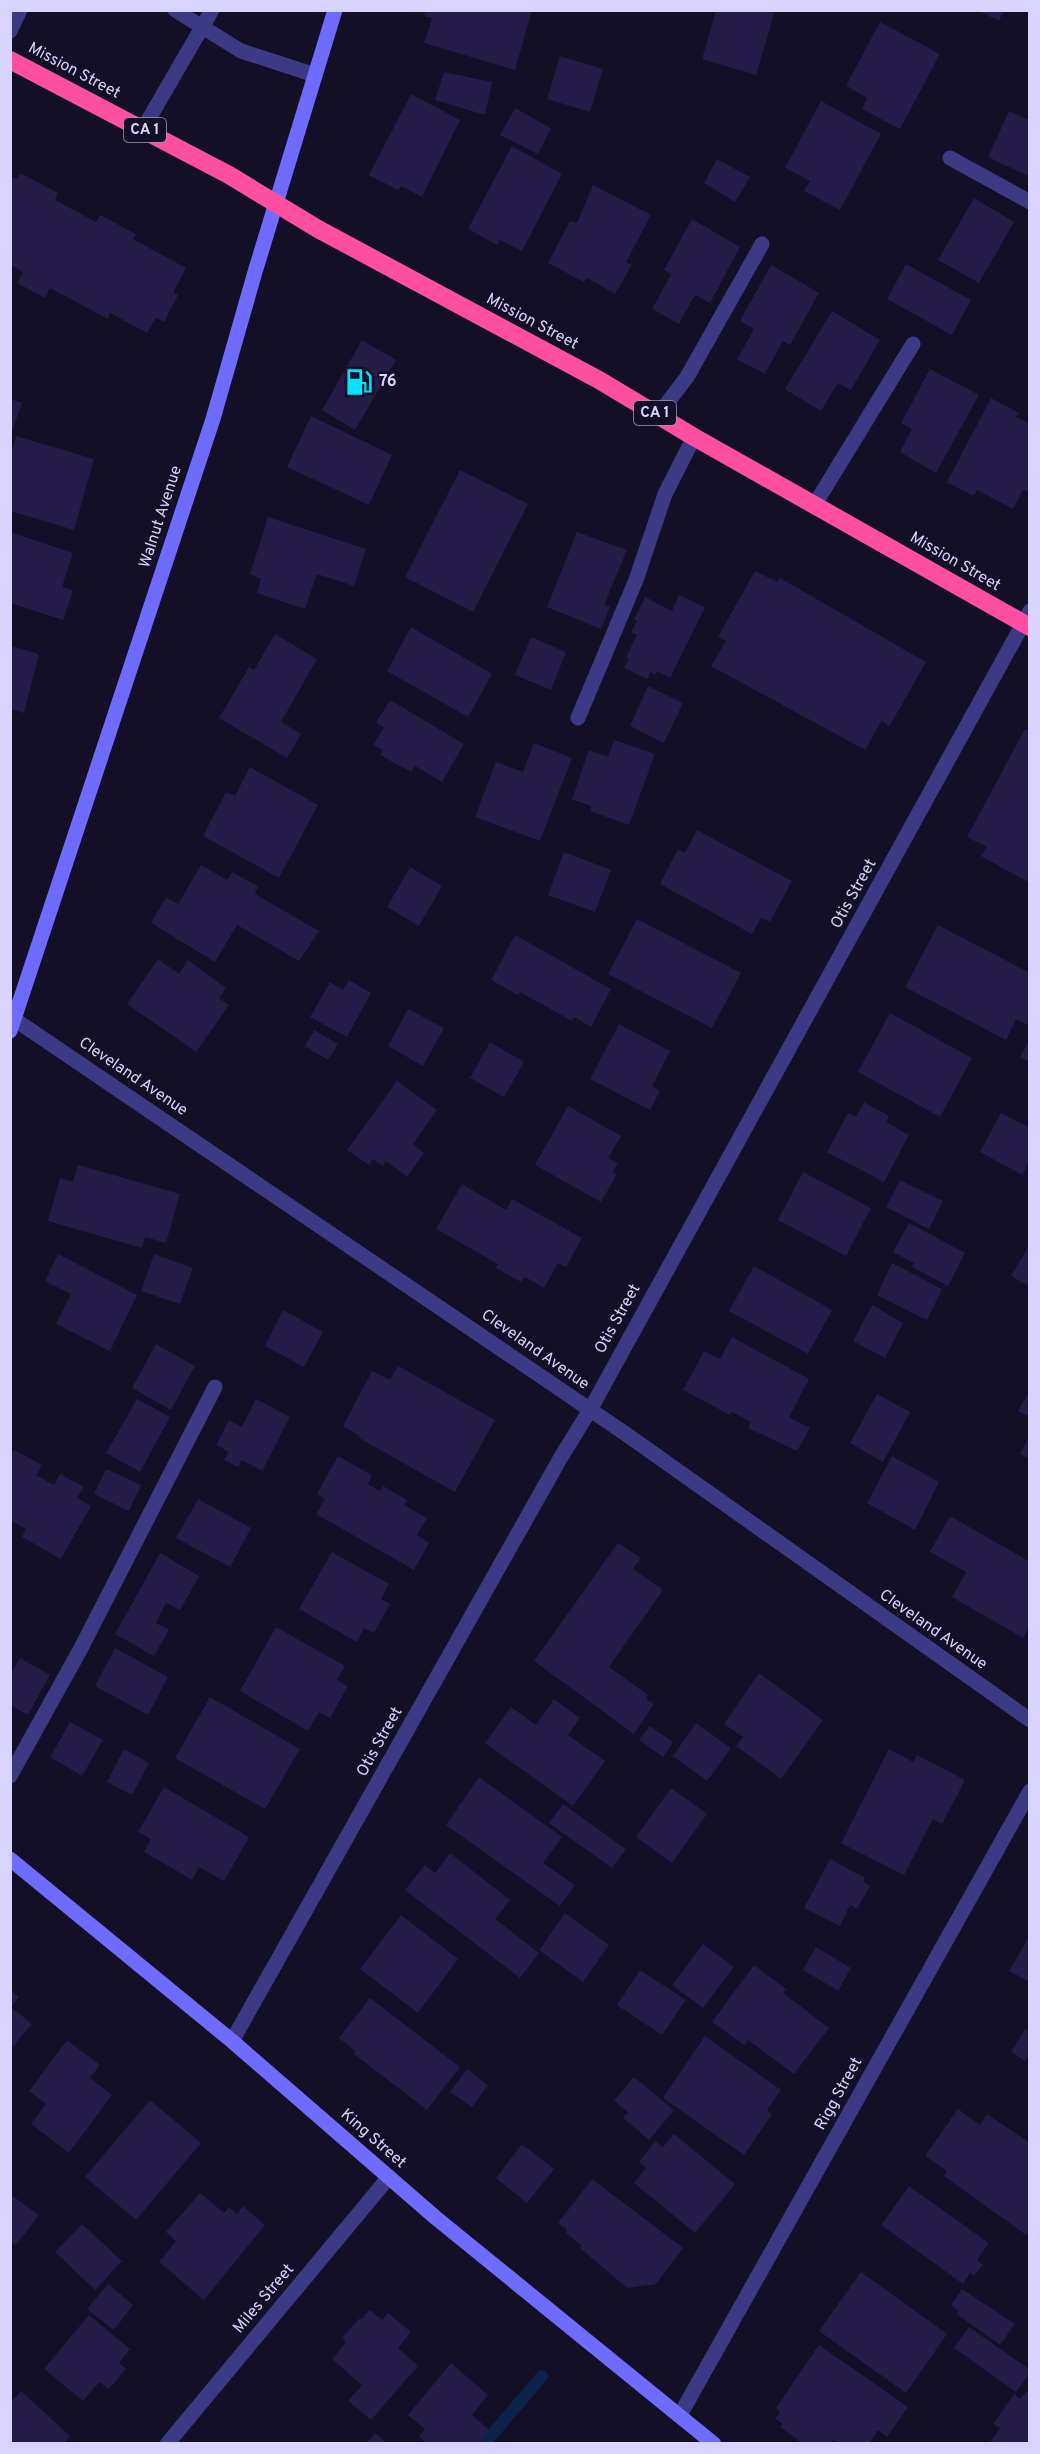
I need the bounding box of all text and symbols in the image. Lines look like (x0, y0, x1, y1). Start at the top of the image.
street label: Mission Street (24, 38, 124, 104)
road number: CA 1 (124, 118, 166, 142)
street label: Mission Street (482, 289, 582, 355)
fuel station icon: 76 (344, 367, 374, 397)
place label: 76 (379, 372, 397, 392)
road number: CA 1 (634, 401, 676, 425)
street label: Walnut Avenue (135, 463, 187, 571)
street label: Mission Street (906, 528, 1004, 596)
street label: Otis Street (827, 856, 881, 932)
street label: Cleveland Avenue (75, 1033, 191, 1121)
street label: Otis Street (591, 1281, 645, 1357)
street label: Cleveland Avenue (477, 1305, 593, 1395)
street label: Cleveland Avenue (875, 1585, 991, 1675)
street label: Otis Street (353, 1704, 407, 1780)
street label: Rigg Street (811, 2054, 867, 2134)
street label: King Street (336, 2105, 410, 2173)
street label: Miles Street (229, 2260, 299, 2338)

